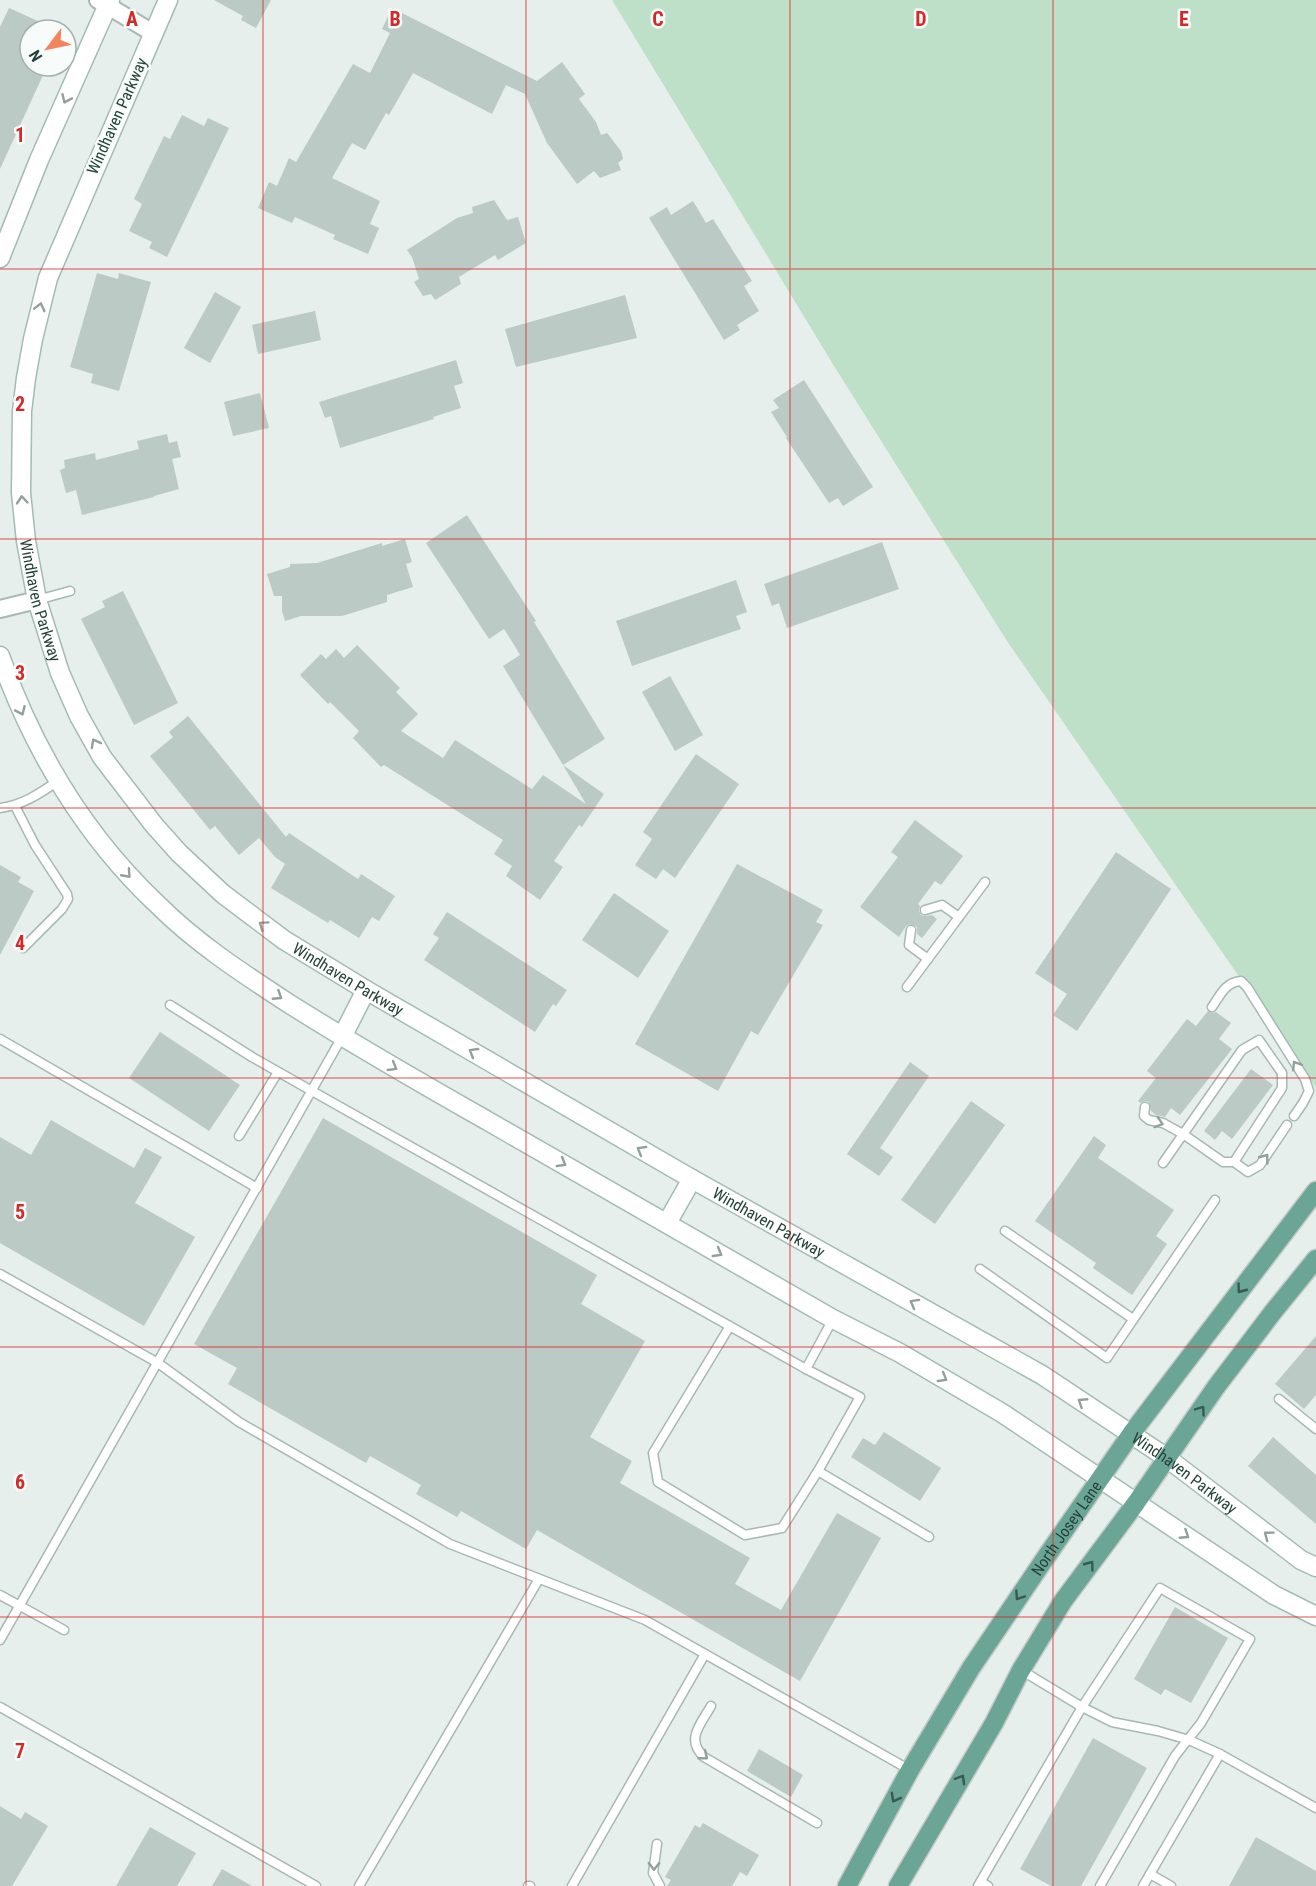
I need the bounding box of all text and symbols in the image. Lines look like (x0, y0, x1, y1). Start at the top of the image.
text: A (126, 7, 138, 31)
text: B (389, 7, 401, 31)
text: C (652, 7, 664, 31)
text: D (915, 7, 927, 31)
text: E (1179, 7, 1189, 31)
north arrow (18, 18, 78, 78)
text: N (25, 46, 46, 65)
street label: Windhaven Parkway (83, 54, 151, 177)
one-way arrow (62, 92, 74, 103)
text: 1 (15, 123, 25, 147)
one-way arrow (32, 302, 45, 312)
text: 2 (15, 392, 25, 416)
one-way arrow (16, 496, 29, 505)
street label: Windhaven Parkway (16, 538, 65, 664)
text: 3 (15, 661, 25, 685)
one-way arrow (14, 704, 26, 715)
one-way arrow (91, 739, 102, 749)
one-way arrow (120, 867, 131, 877)
one-way arrow (259, 921, 270, 932)
text: 4 (15, 931, 25, 955)
street label: Windhaven Parkway (289, 938, 407, 1019)
one-way arrow (271, 989, 282, 1000)
one-way arrow (469, 1048, 479, 1059)
one-way arrow (387, 1059, 397, 1071)
one-way arrow (1292, 1061, 1303, 1072)
one-way arrow (1153, 1116, 1164, 1129)
one-way arrow (637, 1145, 648, 1157)
one-way arrow (1257, 1153, 1268, 1164)
one-way arrow (556, 1156, 566, 1168)
street label: Windhaven Parkway (709, 1183, 829, 1261)
text: 5 (15, 1200, 25, 1224)
one-way arrow (712, 1245, 722, 1257)
one-way arrow (1238, 1282, 1249, 1293)
one-way arrow (910, 1299, 921, 1310)
one-way arrow (937, 1371, 947, 1383)
one-way arrow (1078, 1398, 1089, 1409)
one-way arrow (1194, 1406, 1205, 1417)
street label: Windhaven Parkway (1129, 1428, 1241, 1518)
text: 6 (15, 1470, 25, 1494)
street label: North Josey Lane (1027, 1477, 1105, 1579)
one-way arrow (1178, 1528, 1189, 1539)
one-way arrow (1263, 1531, 1274, 1542)
one-way arrow (1083, 1561, 1094, 1572)
one-way arrow (1015, 1590, 1026, 1601)
text: 7 (15, 1739, 25, 1763)
one-way arrow (697, 1748, 708, 1759)
one-way arrow (953, 1775, 965, 1785)
one-way arrow (891, 1792, 902, 1802)
one-way arrow (648, 1861, 660, 1870)

